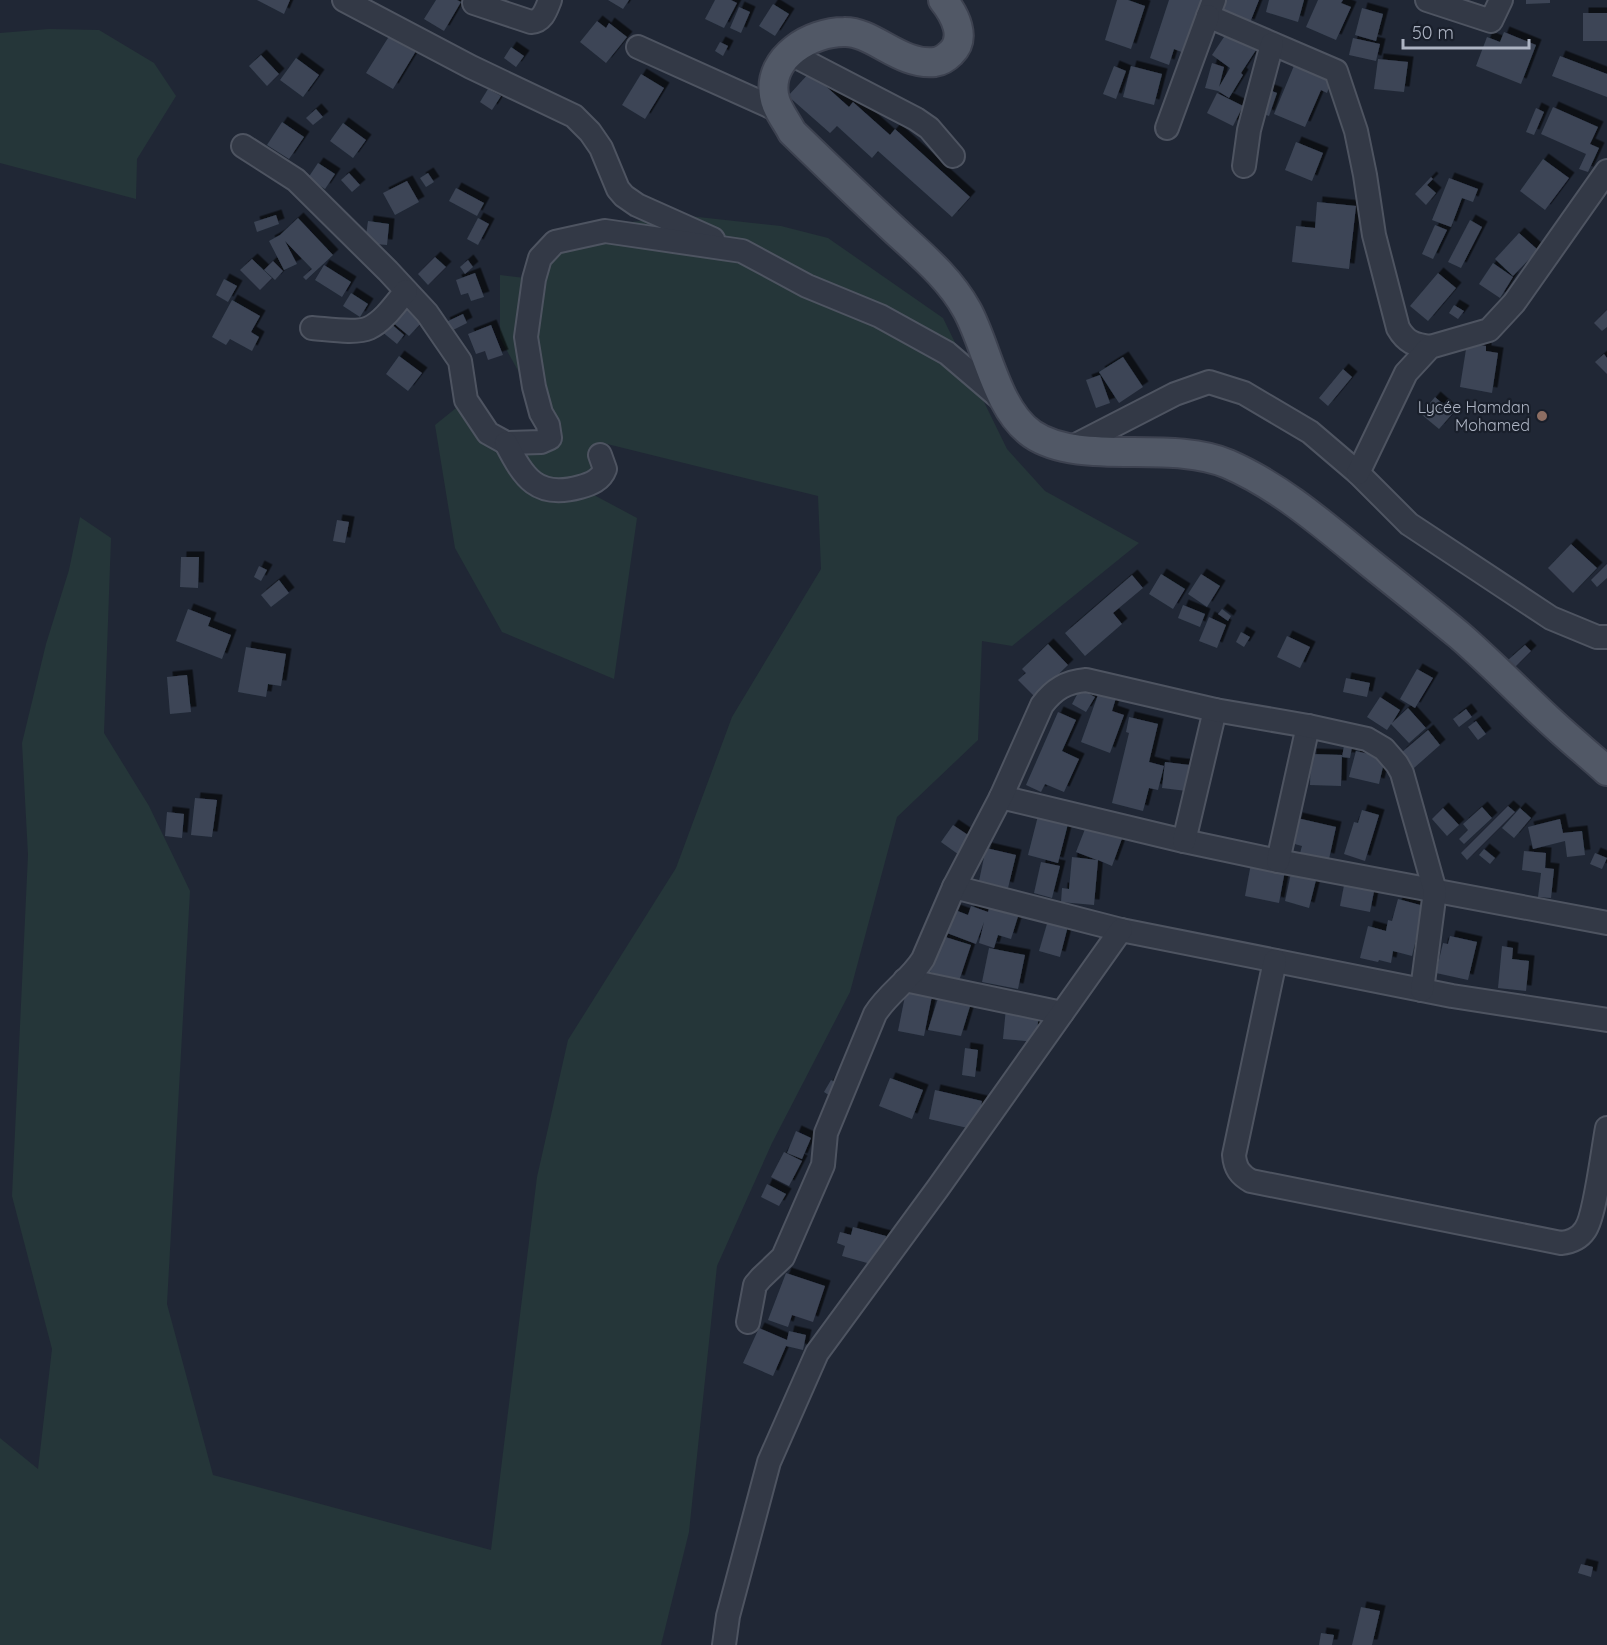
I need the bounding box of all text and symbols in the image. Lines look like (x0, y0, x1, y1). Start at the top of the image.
scale bar (1403, 12, 1529, 50)
text: 50 m (1412, 21, 1454, 44)
place label: Lycée Hamdan Mohamed (1418, 397, 1530, 435)
marker: Lycée Hamdan Mohamed (1535, 409, 1549, 423)

